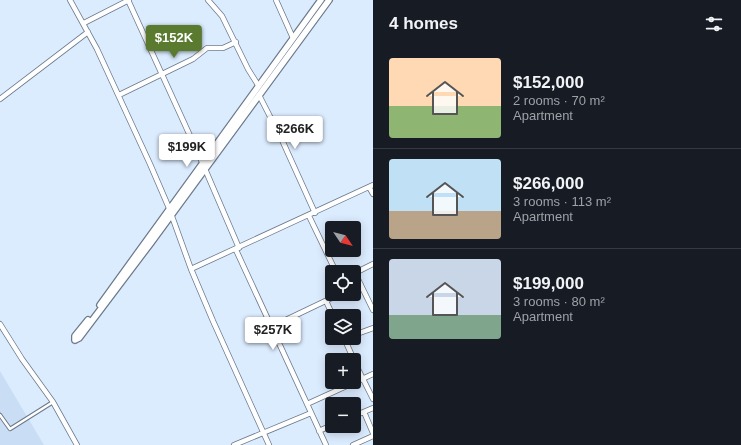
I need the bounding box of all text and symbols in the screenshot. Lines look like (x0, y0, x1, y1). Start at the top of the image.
icon: filters (703, 13, 725, 35)
text: 4 homes (389, 14, 458, 33)
pin: $152K (146, 25, 202, 59)
text: $152K (155, 30, 193, 45)
text: $152,000 (513, 73, 584, 92)
icon: home (421, 74, 469, 122)
text: 2 rooms · 70 m² (513, 93, 605, 108)
text: Apartment (513, 108, 573, 123)
pin: $266K (267, 116, 323, 150)
text: $266K (276, 121, 314, 136)
pin: $199K (159, 134, 215, 168)
text: $199K (168, 139, 206, 154)
text: $266,000 (513, 174, 584, 193)
icon: home (421, 175, 469, 223)
text: 3 rooms · 113 m² (513, 194, 611, 209)
text: Apartment (513, 209, 573, 224)
north arrow (325, 221, 361, 257)
map controls (325, 221, 361, 433)
button: locate (325, 265, 361, 301)
text: $199,000 (513, 274, 584, 293)
icon: home (421, 275, 469, 323)
text: 3 rooms · 80 m² (513, 294, 605, 309)
button: layers (325, 309, 361, 345)
text: Apartment (513, 309, 573, 324)
pin: $257K (245, 317, 301, 351)
text: $257K (254, 322, 292, 337)
button: + (325, 353, 361, 389)
button: − (325, 397, 361, 433)

